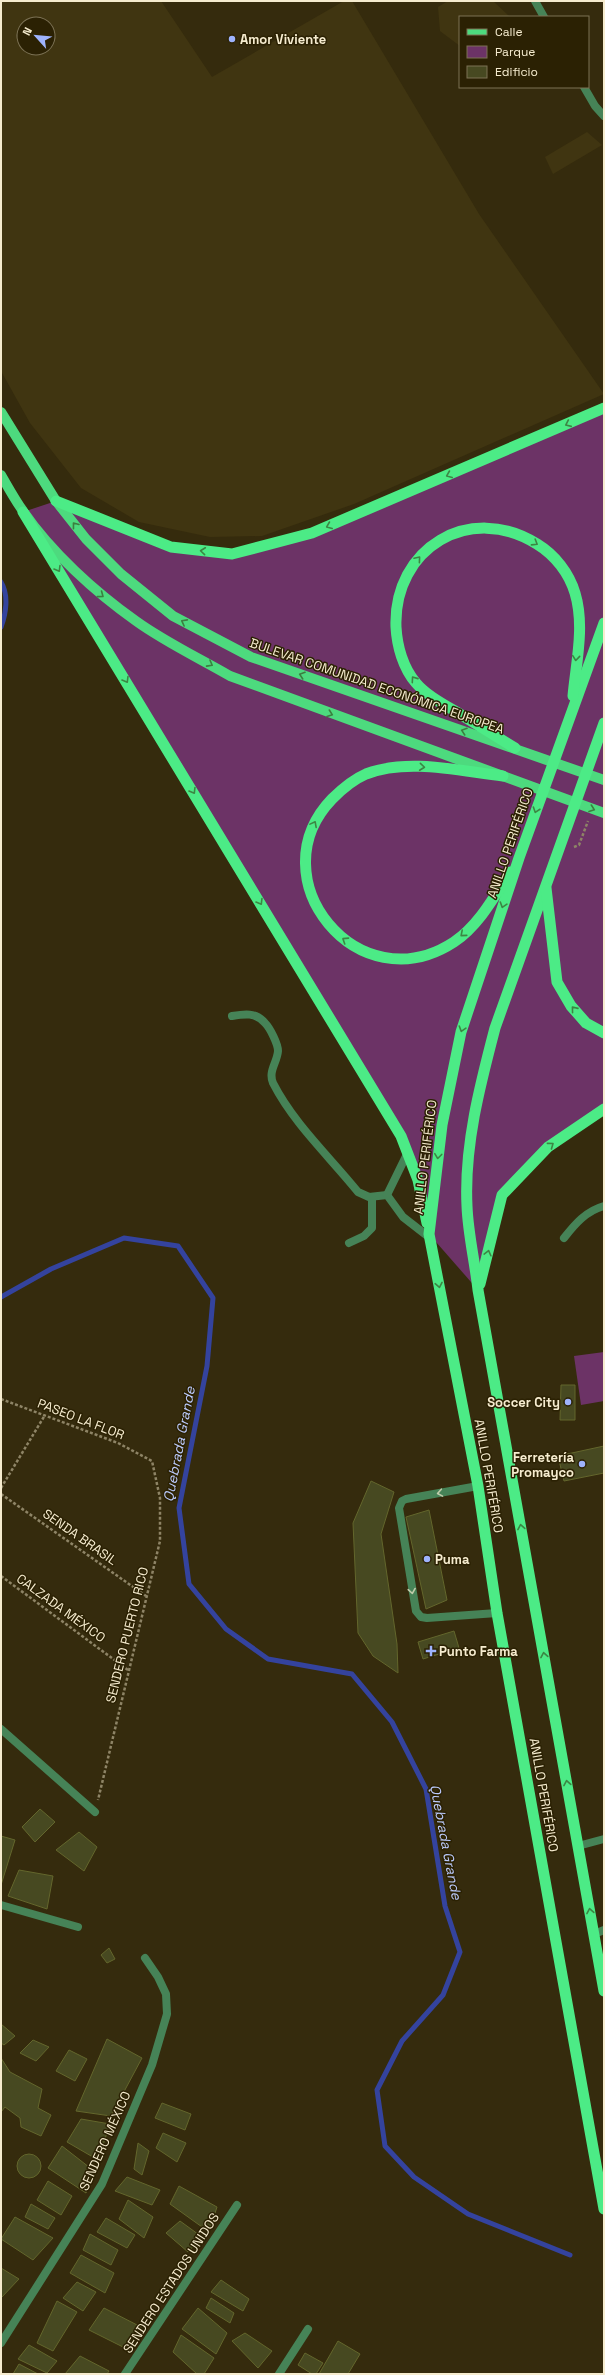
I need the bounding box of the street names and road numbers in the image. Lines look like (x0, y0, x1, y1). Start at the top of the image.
street label: BULEVAR COMUNIDAD ECONÓMICA EUROPEA (247, 634, 507, 738)
street label: ANILLO PERIFÉRICO (483, 786, 537, 900)
street label: ANILLO PERIFÉRICO (410, 1099, 440, 1215)
street label: PASEO LA FLOR (35, 1395, 127, 1443)
street label: ANILLO PERIFÉRICO (471, 1418, 507, 1534)
street label: SENDA BRASIL (40, 1505, 120, 1569)
street label: SENDERO PUERTO RICO (102, 1565, 152, 1705)
street label: CALZADA MÉXICO (13, 1570, 109, 1646)
street label: ANILLO PERIFÉRICO (526, 1737, 562, 1853)
street label: SENDERO MÉXICO (75, 2089, 135, 2193)
street label: SENDERO ESTADOS UNIDOS (119, 2209, 223, 2356)

